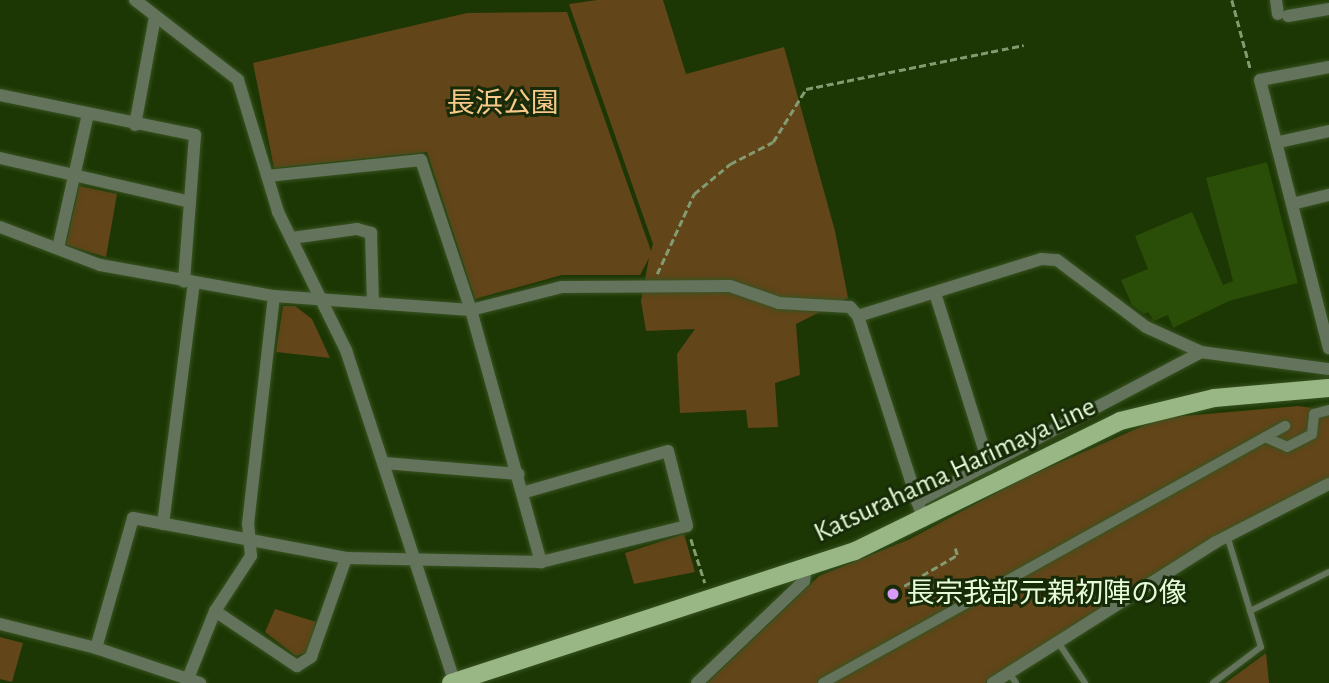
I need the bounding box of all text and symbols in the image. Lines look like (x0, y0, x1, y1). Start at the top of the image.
park label: 長浜公園 (447, 87, 559, 121)
street label: Katsurahama Harimaya Line (809, 390, 1101, 550)
place label: 長宗我部元親初陣の像 (907, 577, 1187, 611)
marker: 長宗我部元親初陣の像 (885, 586, 901, 602)

